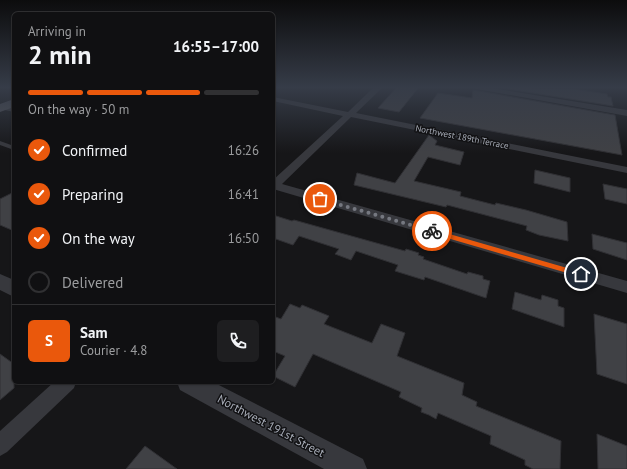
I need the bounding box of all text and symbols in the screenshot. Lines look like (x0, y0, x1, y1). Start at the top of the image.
text: Arriving in (28, 23, 86, 40)
text: 16:55–17:00 (173, 37, 259, 56)
text: 2 min (28, 38, 91, 71)
text: On the way · 50 m (28, 101, 129, 118)
street label: Northwest 189th Terrace (415, 122, 510, 151)
icon: check (28, 139, 50, 161)
text: Confirmed (62, 141, 127, 160)
text: 16:26 (228, 142, 259, 159)
pin (303, 182, 337, 216)
icon: check (28, 183, 50, 205)
text: Preparing (62, 185, 124, 204)
text: 16:41 (228, 186, 259, 203)
icon: bag (309, 188, 331, 210)
courier (412, 211, 452, 251)
icon: bike (421, 220, 443, 242)
icon: check (28, 227, 50, 249)
text: On the way (62, 229, 135, 248)
text: 16:50 (228, 230, 259, 247)
pin (564, 257, 598, 291)
icon: home (570, 263, 592, 285)
text: Delivered (62, 273, 123, 292)
button: phone (217, 320, 259, 362)
text: Sam (80, 323, 107, 342)
text: S (45, 331, 53, 350)
text: Courier · 4.8 (80, 342, 147, 359)
street label: Northwest 191st Street (215, 391, 327, 460)

